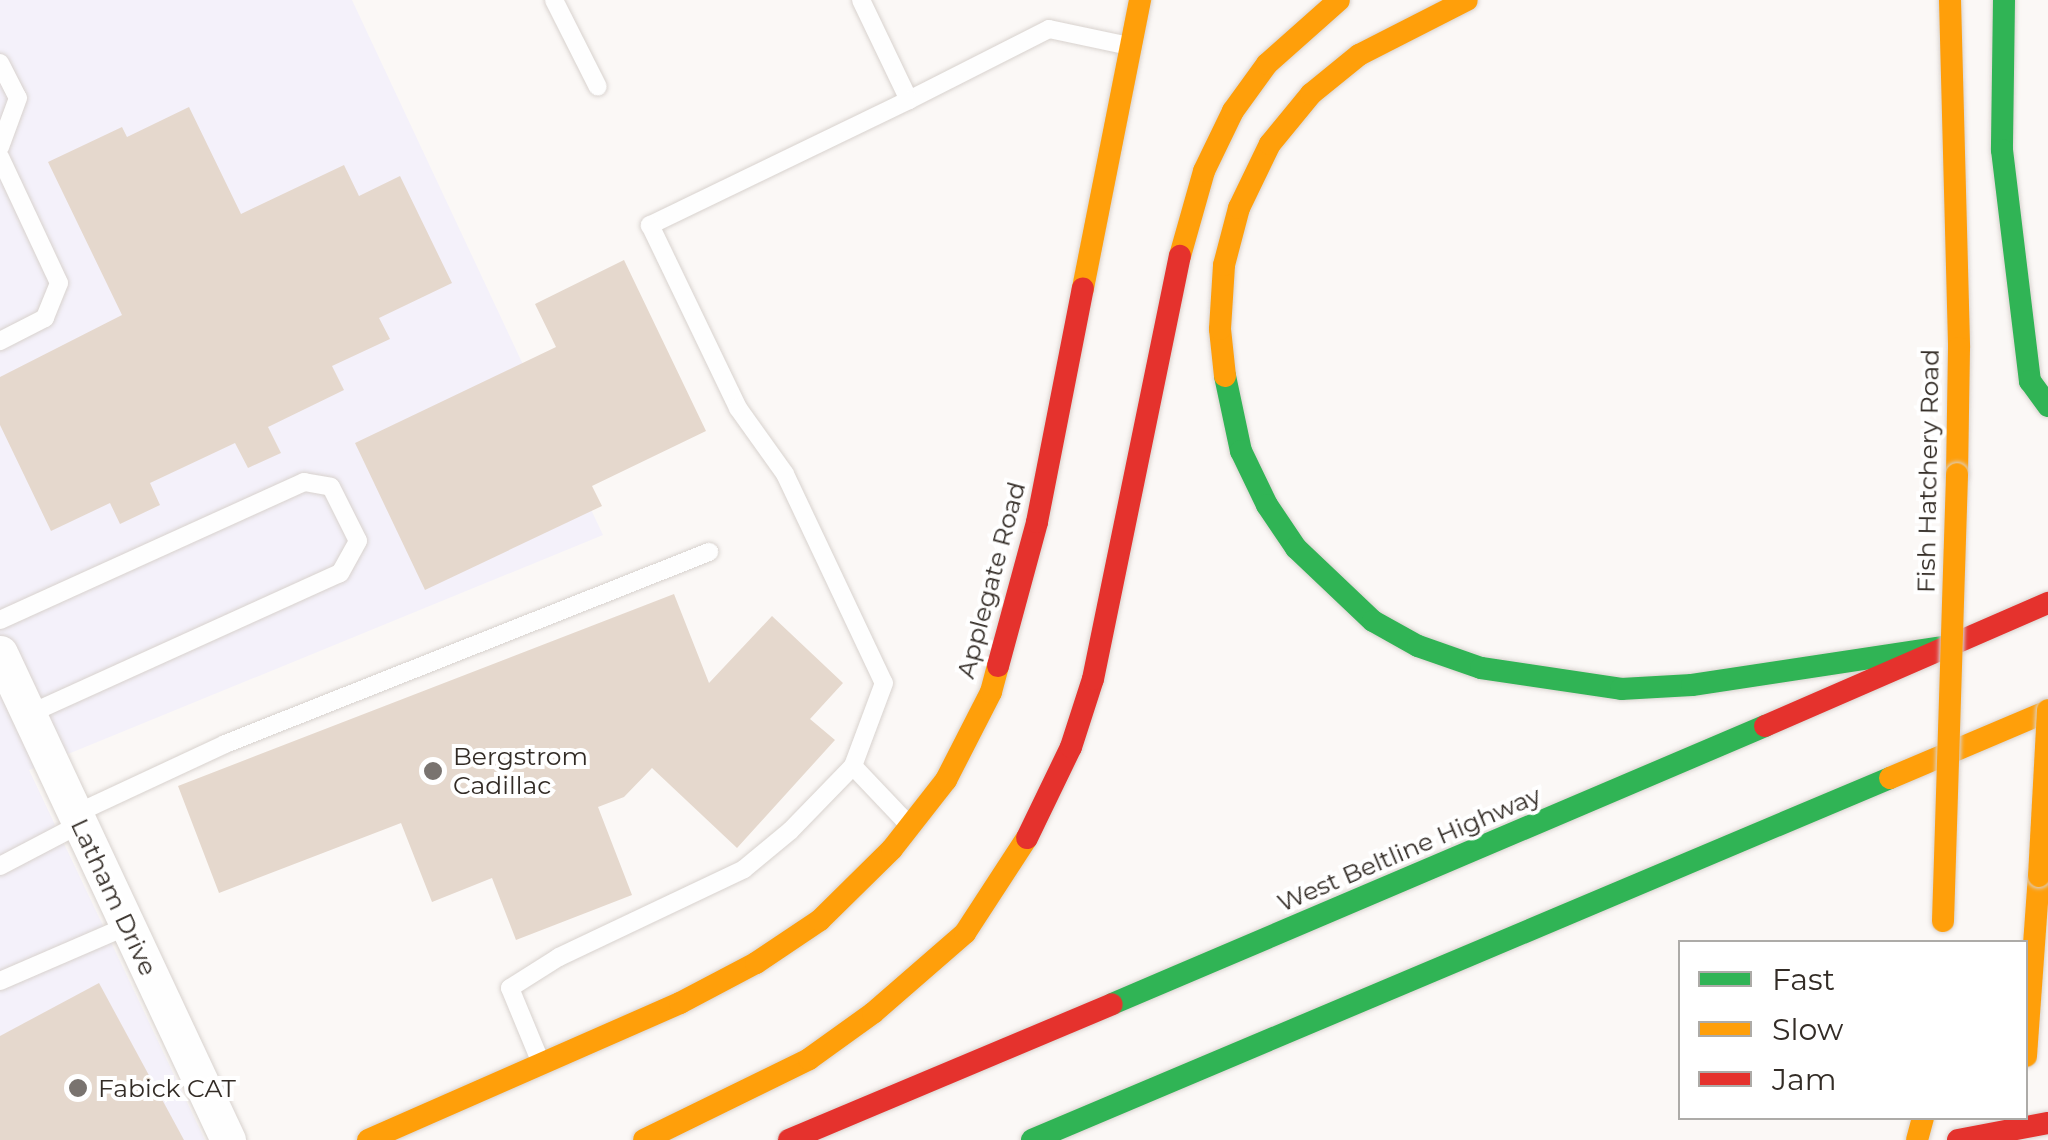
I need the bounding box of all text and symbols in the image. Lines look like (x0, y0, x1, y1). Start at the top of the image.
street label: Fish Hatchery Road (1911, 349, 1945, 593)
street label: Applegate Road (950, 478, 1032, 682)
place label: Bergstrom Cadillac (453, 742, 588, 801)
marker: Bergstrom Cadillac (422, 760, 444, 782)
street label: West Beltline Highway (1273, 780, 1545, 918)
street label: Latham Drive (65, 814, 163, 980)
legend (1678, 940, 2028, 1120)
text: Fast (1772, 961, 1835, 998)
text: Slow (1772, 1011, 1843, 1048)
text: Jam (1772, 1061, 1837, 1098)
place label: Fabick CAT (98, 1073, 236, 1103)
marker: Fabick CAT (67, 1077, 89, 1099)

